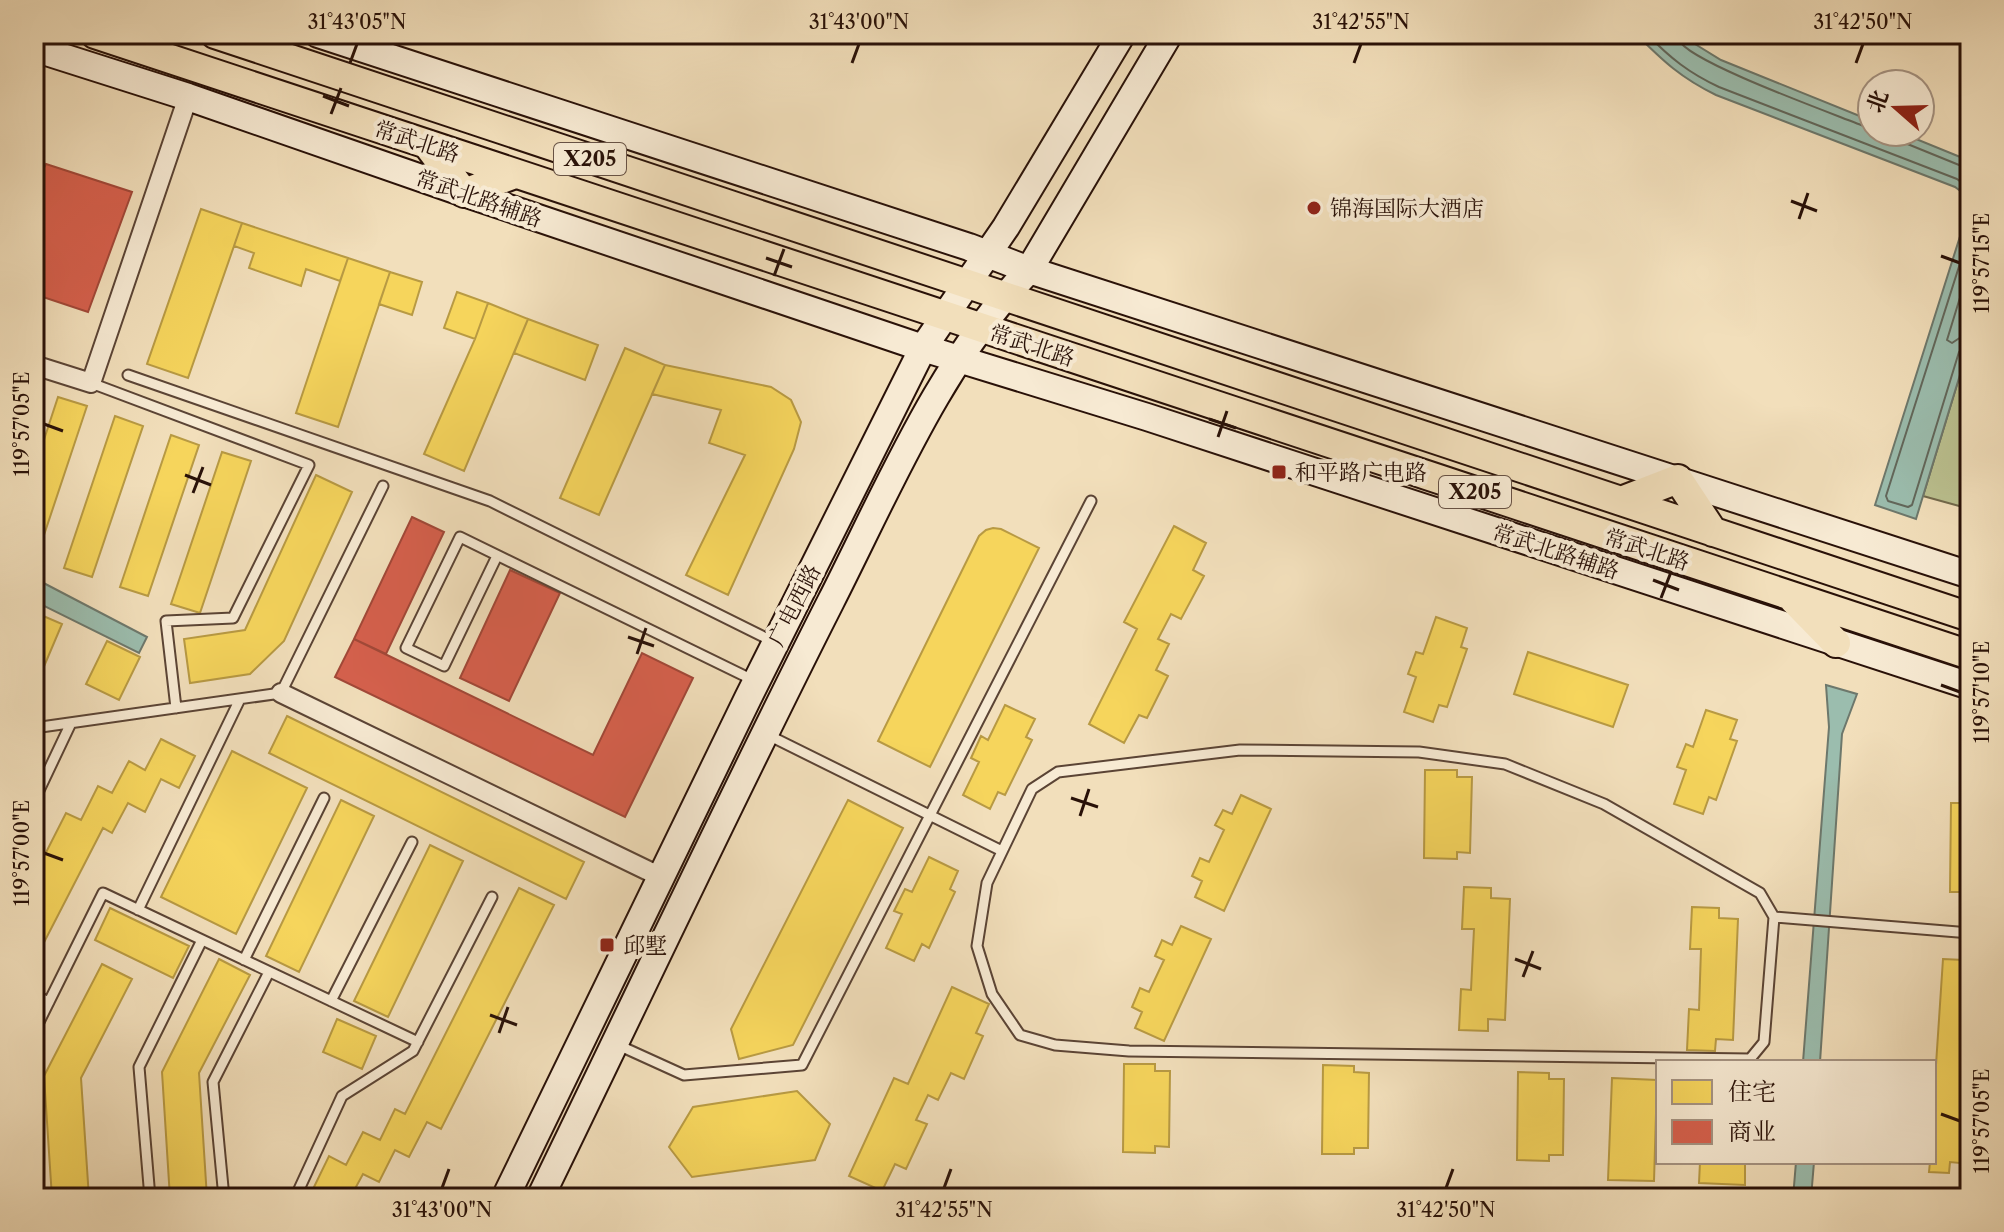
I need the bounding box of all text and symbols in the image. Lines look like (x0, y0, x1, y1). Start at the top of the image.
text: 31°43'05"N (308, 10, 406, 34)
text: 31°43'00"N (809, 10, 909, 34)
text: 31°42'55"N (1312, 10, 1410, 34)
text: 31°42'50"N (1813, 10, 1913, 34)
north arrow (1856, 68, 1936, 148)
text: 北 (1861, 86, 1894, 116)
street label: 常武北路 (371, 115, 463, 168)
road number: X205 (554, 143, 626, 175)
street label: 常武北路辅路 (412, 164, 546, 233)
place label: 锦海国际大酒店 (1330, 195, 1484, 222)
marker: 锦海国际大酒店 (1305, 199, 1323, 217)
text: 119°57'15"E (1970, 213, 1994, 313)
street label: 常武北路 (986, 319, 1078, 372)
text: 119°57'05"E (10, 372, 34, 476)
place label: 和平路广电路 (1295, 459, 1427, 486)
marker: 和平路广电路 (1270, 463, 1288, 481)
road number: X205 (1439, 476, 1511, 508)
street label: 常武北路辅路 (1489, 518, 1623, 585)
street label: 常武北路 (1601, 523, 1693, 576)
street label: 广电西路 (762, 560, 826, 651)
text: 119°57'10"E (1970, 641, 1994, 743)
text: 119°57'00"E (10, 800, 34, 906)
place label: 邱墅 (623, 932, 667, 959)
marker: 邱墅 (598, 936, 616, 954)
legend (1656, 1060, 1936, 1164)
text: 119°57'05"E (1970, 1069, 1994, 1173)
text: 住宅 (1728, 1077, 1776, 1106)
text: 商业 (1728, 1117, 1776, 1146)
text: 31°43'00"N (392, 1198, 492, 1222)
text: 31°42'55"N (895, 1198, 993, 1222)
text: 31°42'50"N (1396, 1198, 1496, 1222)

